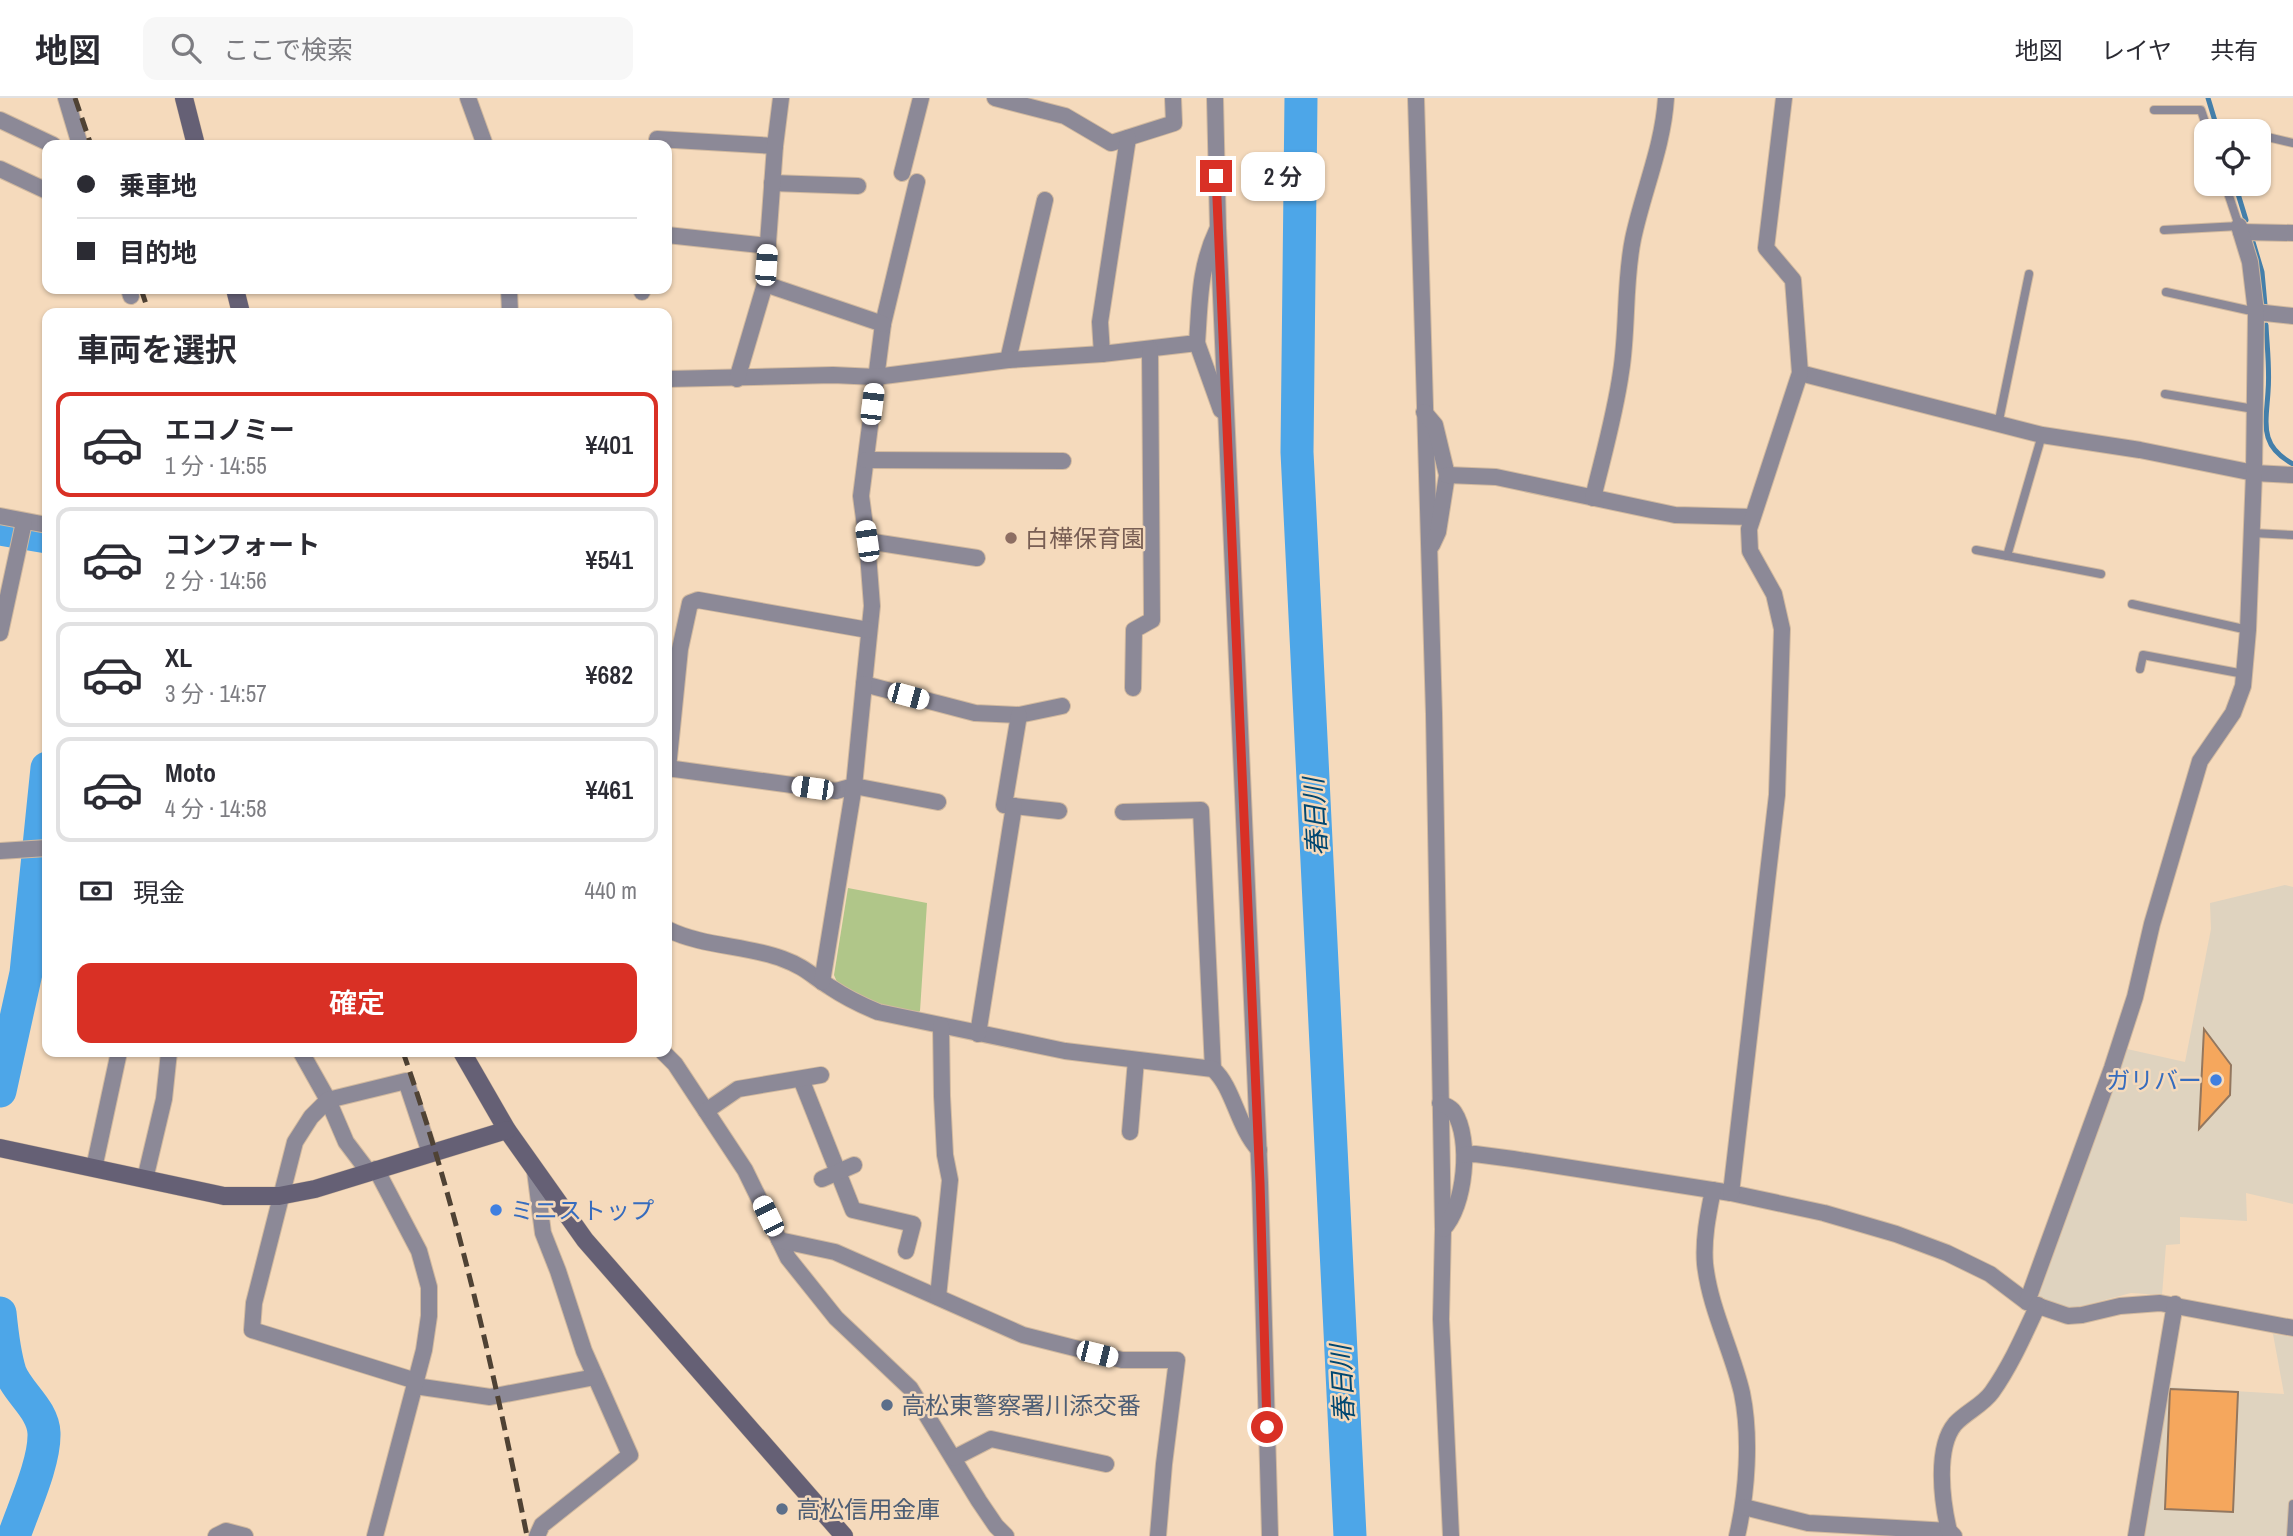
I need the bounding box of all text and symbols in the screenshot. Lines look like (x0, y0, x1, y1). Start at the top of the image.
search box (143, 17, 633, 80)
text: 地図 (35, 28, 101, 72)
icon: search (167, 29, 205, 67)
text: ここで検索 (223, 32, 353, 67)
text: 地図 (2015, 34, 2063, 66)
text: レイヤ (2101, 34, 2172, 66)
text: 共有 (2210, 34, 2258, 66)
map controls (2194, 119, 2271, 196)
button: locate (2194, 119, 2271, 196)
callout: 2 分 (1240, 152, 1324, 200)
route end (1200, 160, 1232, 192)
text: 2 分 (1264, 161, 1302, 192)
text: 乗車地 (119, 168, 197, 203)
text: 目的地 (119, 235, 197, 270)
car (755, 243, 778, 287)
text: 車両を選択 (77, 328, 237, 371)
car (860, 382, 885, 426)
text: エコノミー (165, 412, 295, 447)
icon: car (81, 413, 144, 476)
text: ¥401 (586, 427, 633, 462)
text: 1 分 · 14:55 (165, 450, 267, 481)
car (854, 519, 881, 563)
place label: 白樺保育園 (1025, 522, 1145, 554)
text: コンフォート (165, 527, 320, 562)
icon: car (81, 528, 144, 591)
marker: 白樺保育園 (1003, 530, 1019, 546)
text: ¥541 (586, 542, 633, 577)
text: 2 分 · 14:56 (165, 565, 267, 596)
text: XL (165, 640, 192, 675)
icon: car (81, 643, 144, 706)
text: ¥682 (586, 657, 633, 692)
text: 3 分 · 14:57 (165, 678, 267, 709)
car (885, 680, 932, 712)
text: Moto (165, 755, 216, 790)
icon: car (81, 758, 144, 821)
text: ¥461 (586, 772, 633, 807)
water label: 春日川 (1295, 774, 1335, 857)
car (790, 775, 835, 801)
text: 4 分 · 14:58 (165, 793, 267, 824)
icon: cash (77, 872, 115, 910)
text: 現金 (133, 875, 185, 910)
text: 440 m (585, 875, 637, 906)
button: 確定 (77, 963, 637, 1043)
place label: ガリバー (2106, 1064, 2202, 1096)
marker: ガリバー (2208, 1072, 2224, 1088)
car (750, 1193, 787, 1239)
place label: ミニストップ (510, 1194, 654, 1226)
marker: ミニストップ (488, 1202, 504, 1218)
car (1075, 1339, 1120, 1369)
water label: 春日川 (1322, 1341, 1362, 1424)
place label: 高松東警察署川添交番 (901, 1389, 1141, 1421)
marker: 高松東警察署川添交番 (879, 1397, 895, 1413)
route start (1251, 1411, 1283, 1443)
place label: 高松信用金庫 (796, 1493, 940, 1525)
marker: 高松信用金庫 (774, 1501, 790, 1517)

